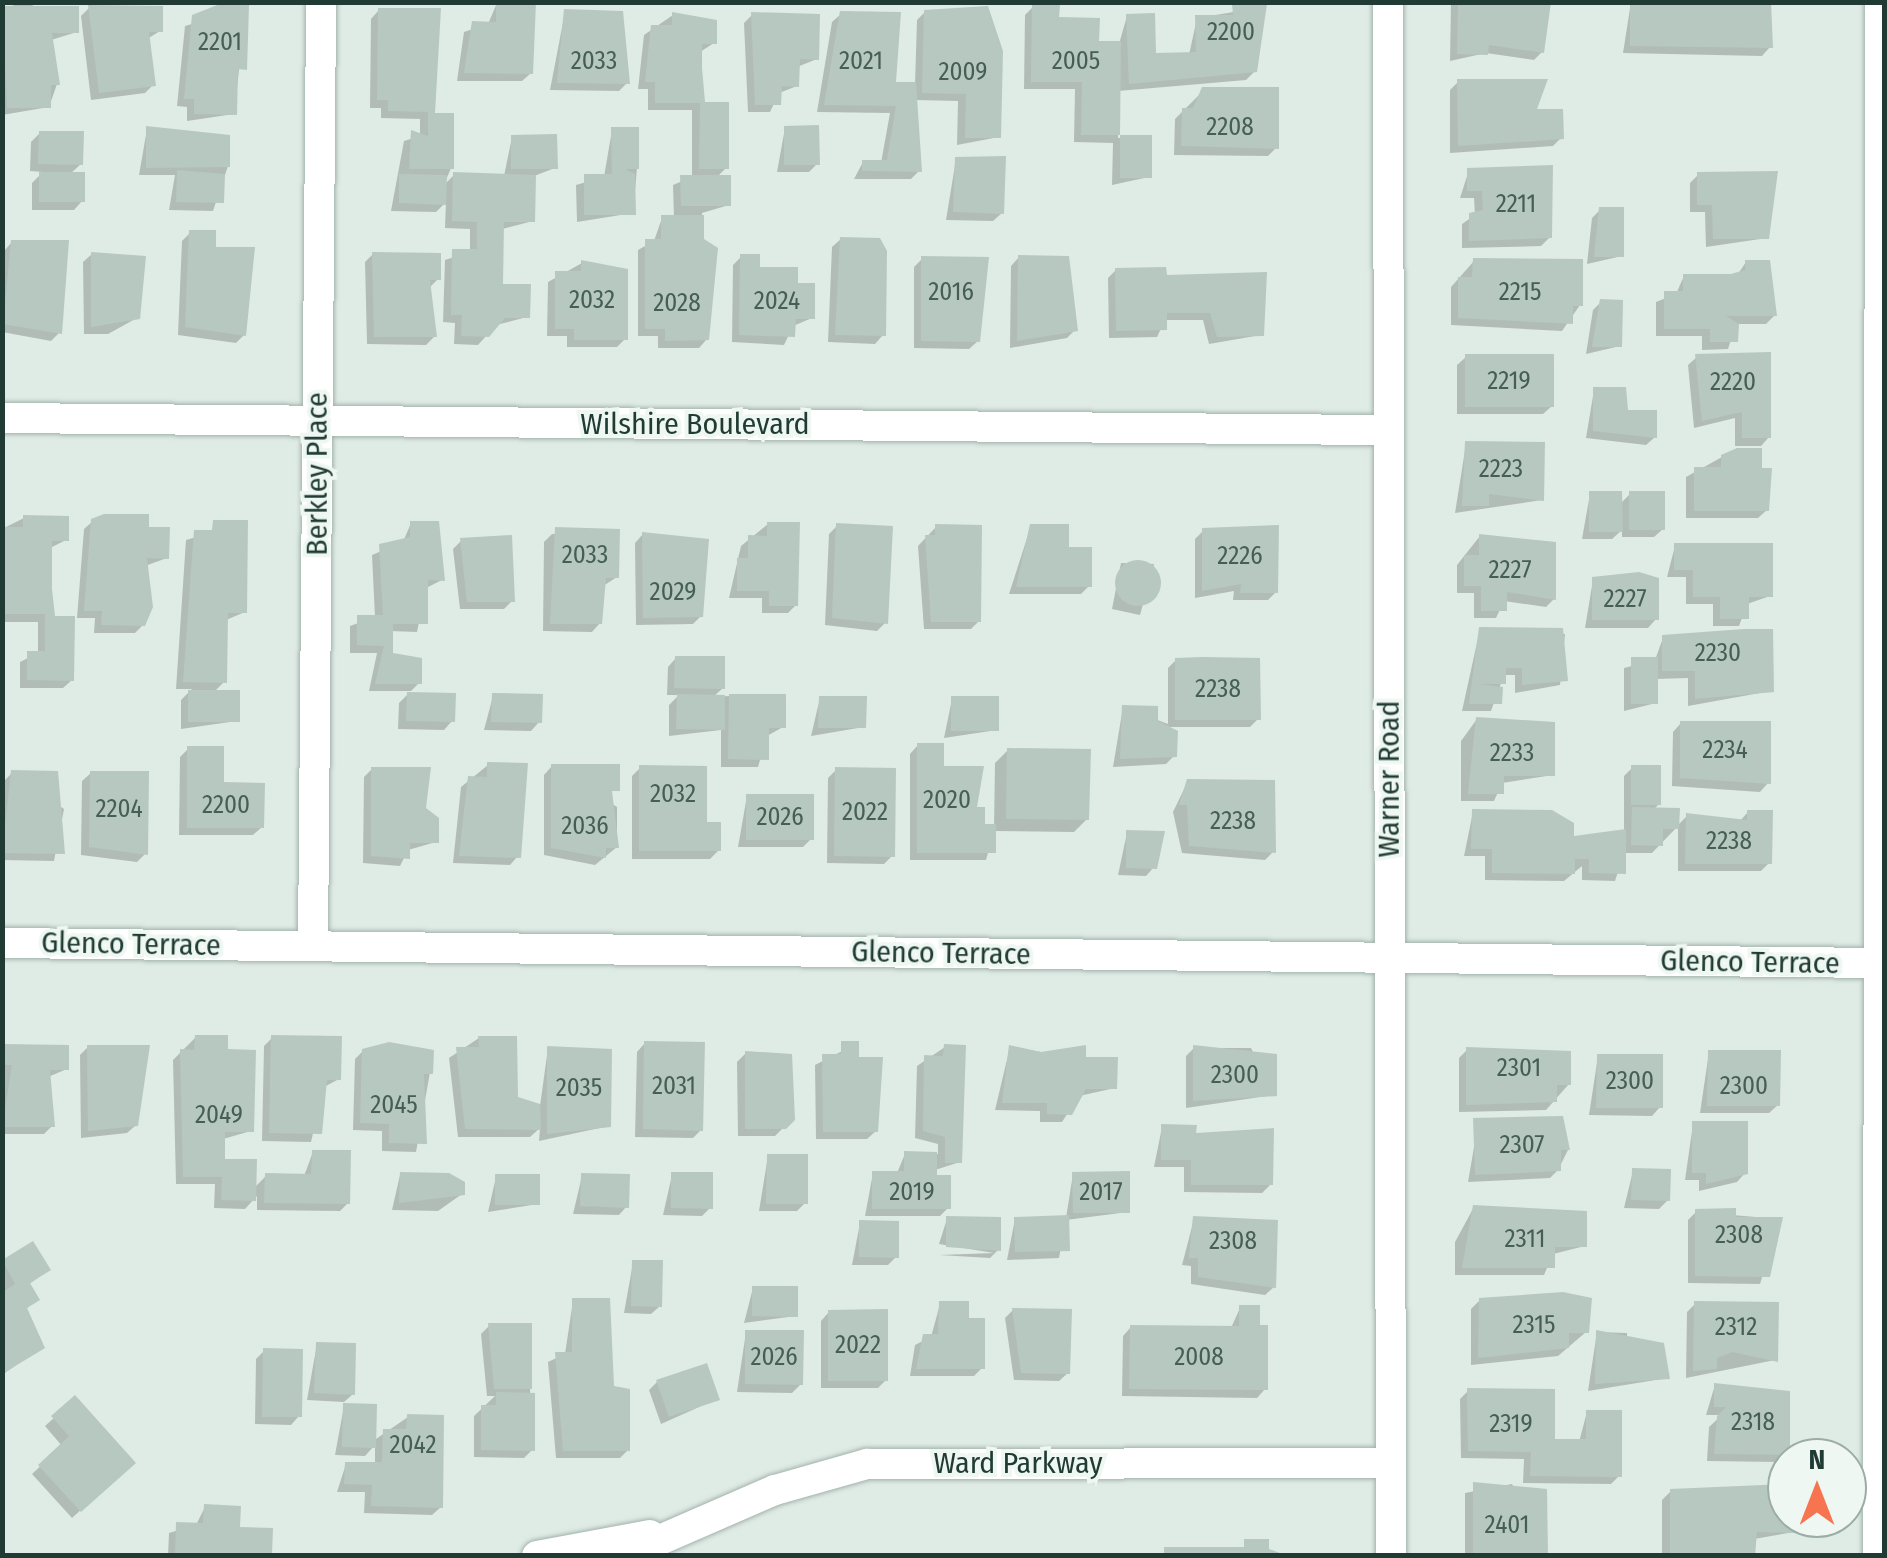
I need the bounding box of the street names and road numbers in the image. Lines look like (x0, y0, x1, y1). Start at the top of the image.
street label: Berkley Place (299, 392, 335, 556)
street label: Wilshire Boulevard (580, 406, 810, 442)
street label: Warner Road (1371, 700, 1407, 858)
street label: Glenco Terrace (41, 924, 221, 964)
street label: Glenco Terrace (851, 933, 1031, 973)
street label: Glenco Terrace (1660, 942, 1840, 982)
street label: Ward Parkway (933, 1445, 1103, 1481)

